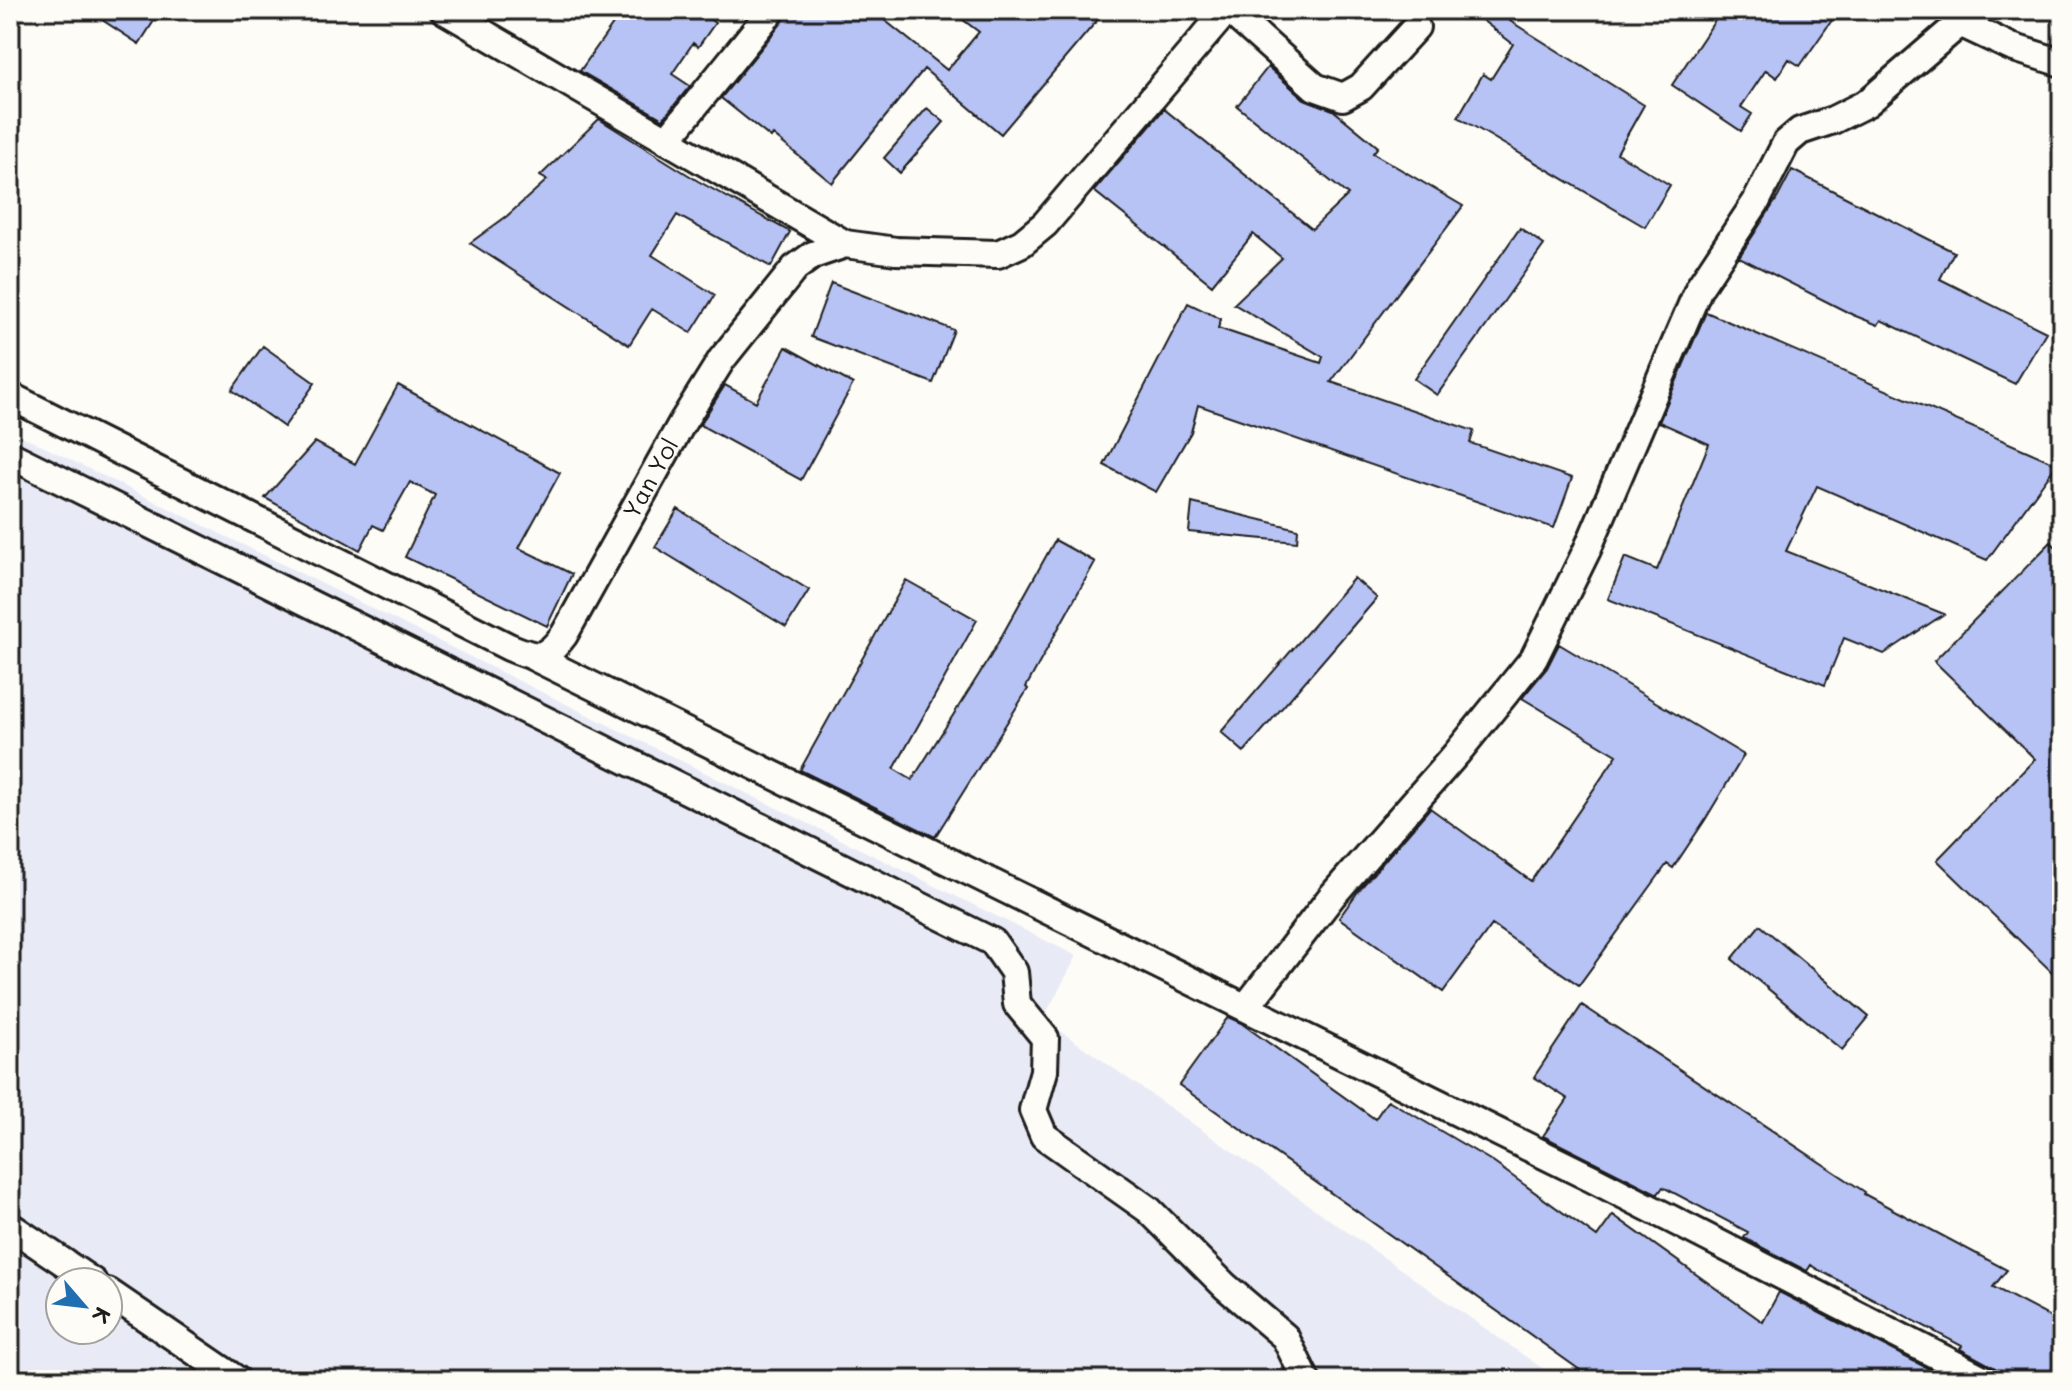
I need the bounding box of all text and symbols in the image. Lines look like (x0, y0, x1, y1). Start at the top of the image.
street label: Yan Yol (615, 432, 685, 524)
north arrow (44, 1266, 124, 1346)
text: K (86, 1302, 118, 1329)

